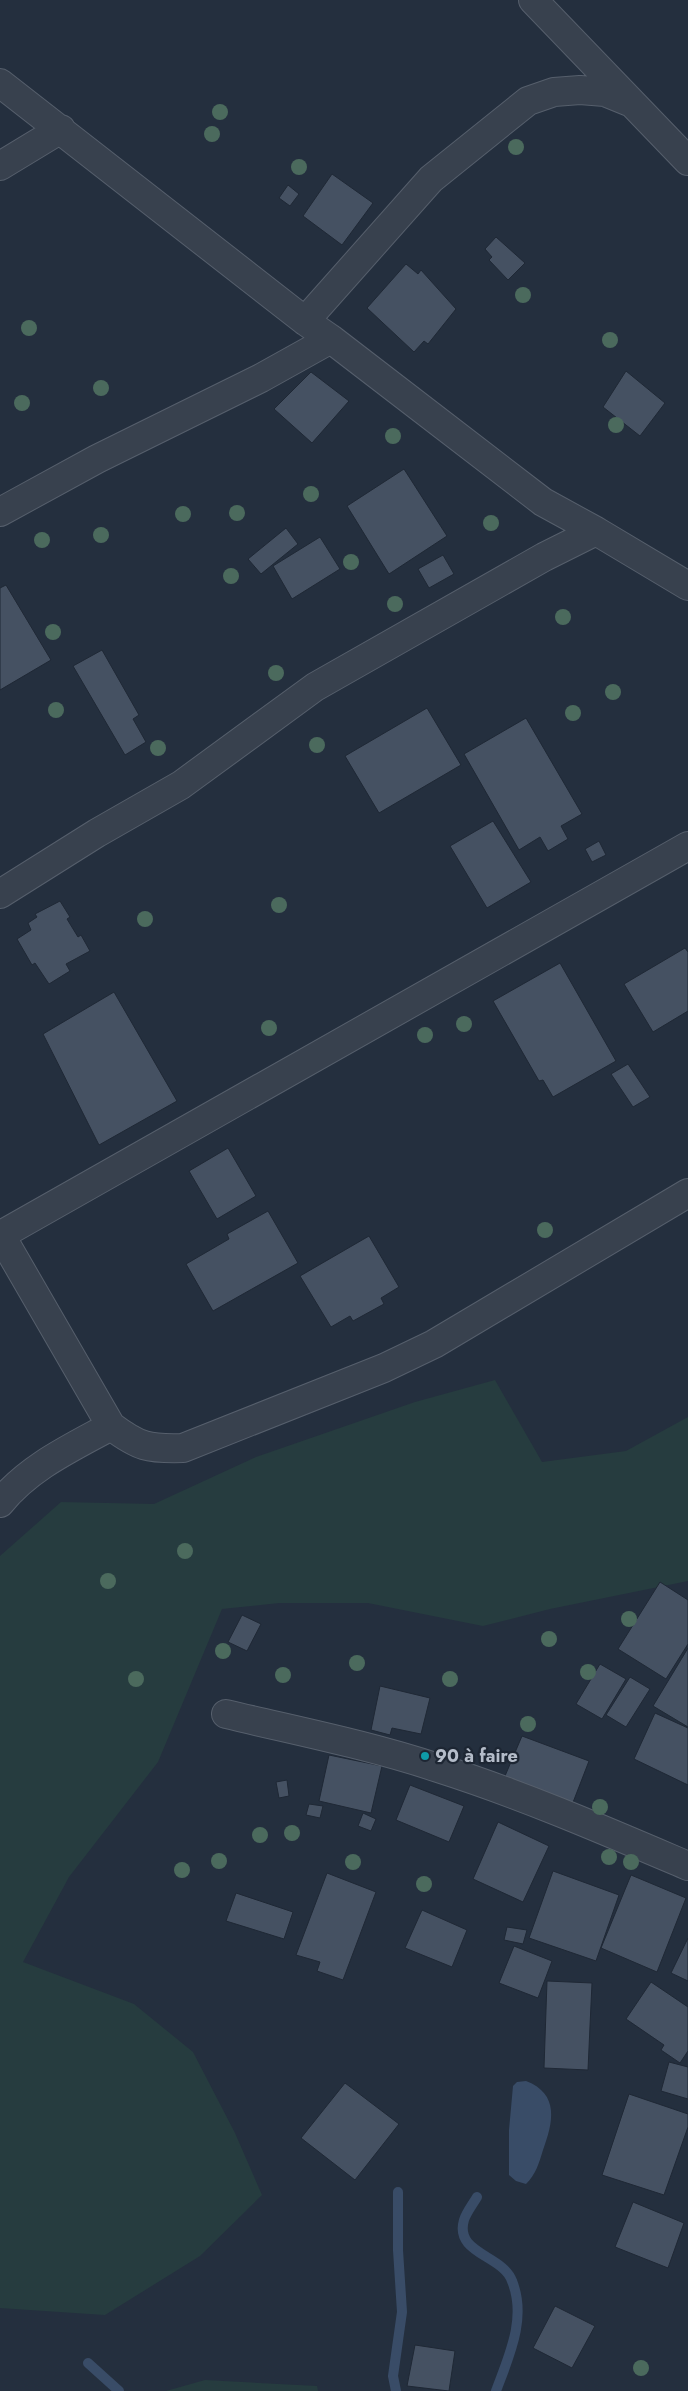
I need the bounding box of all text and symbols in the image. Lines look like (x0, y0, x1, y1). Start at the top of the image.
place label: 90 à faire (435, 1743, 518, 1769)
marker: 90 à faire (419, 1750, 431, 1762)

